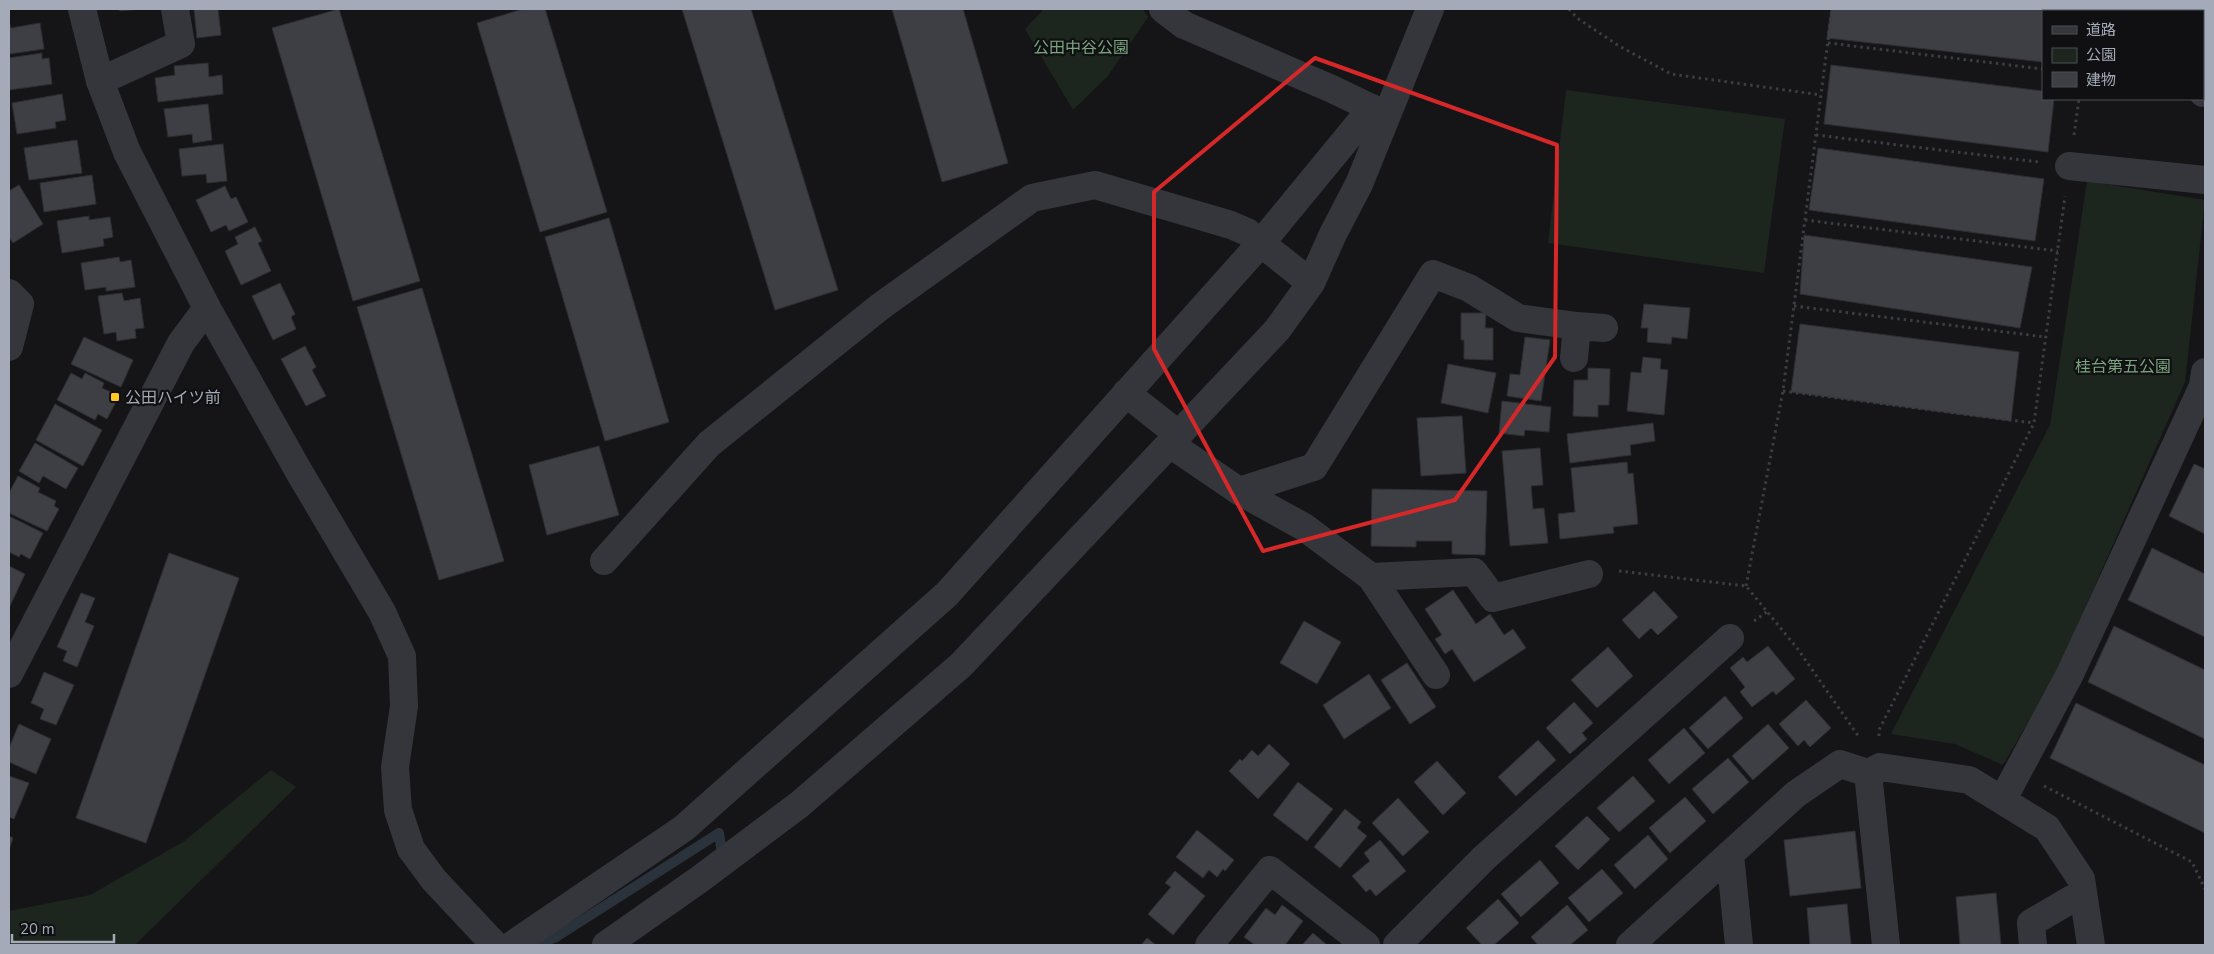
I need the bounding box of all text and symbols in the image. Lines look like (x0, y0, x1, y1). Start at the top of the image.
legend (2042, 10, 2204, 100)
text: 道路 (2086, 20, 2116, 40)
park label: 公田中谷公園 (1033, 37, 1129, 59)
text: 公園 (2086, 45, 2116, 65)
text: 建物 (2086, 70, 2116, 90)
park label: 桂台第五公園 (2075, 356, 2171, 378)
place label: 公田ハイツ前 (125, 387, 221, 409)
marker: 公田ハイツ前 (109, 391, 121, 403)
scale bar (12, 912, 115, 944)
text: 20 m (20, 919, 55, 939)

